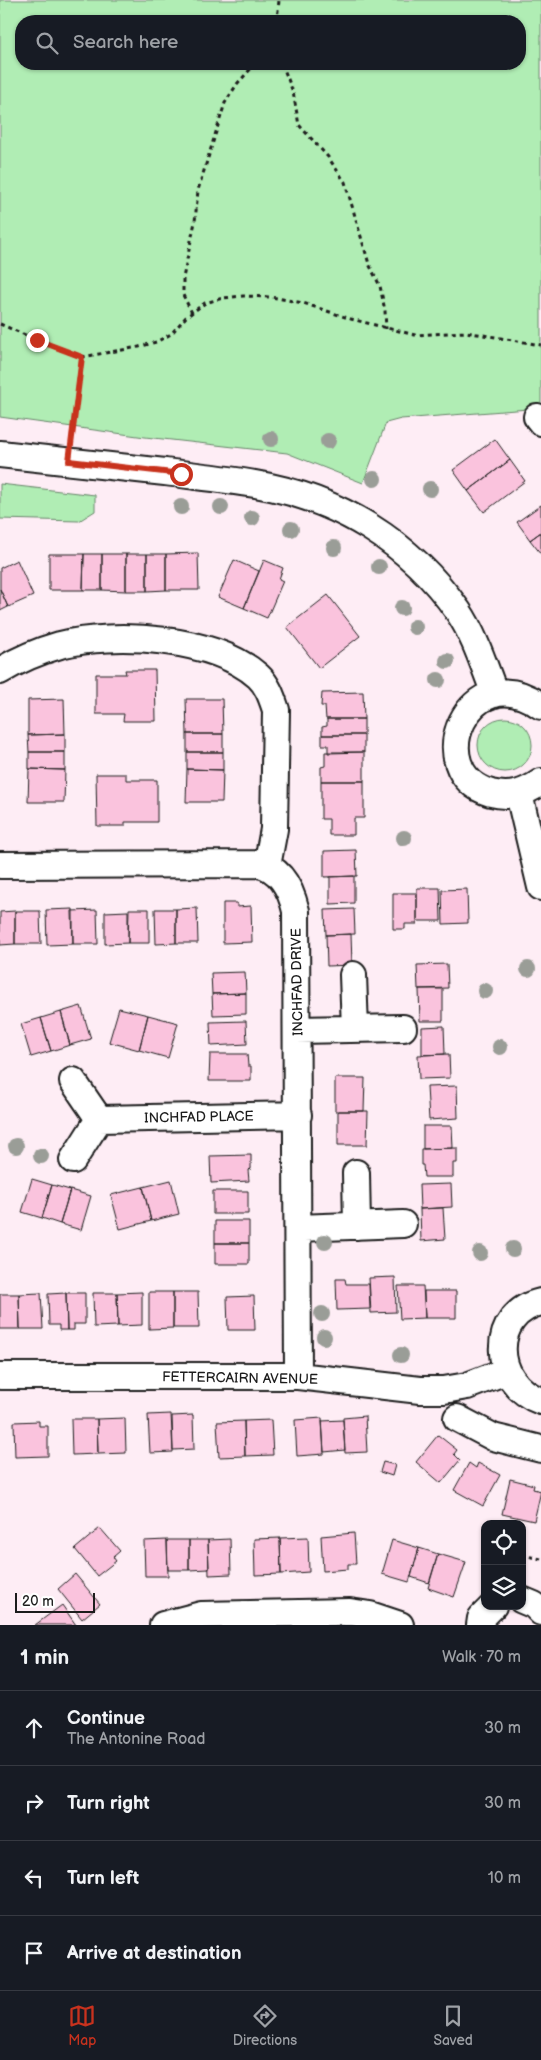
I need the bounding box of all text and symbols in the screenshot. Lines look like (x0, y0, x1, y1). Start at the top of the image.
search box (15, 15, 526, 70)
icon: search (33, 29, 61, 57)
text: Search here (73, 31, 178, 54)
route end (26, 329, 49, 352)
route start (170, 463, 193, 486)
street label: INCHFAD DRIVE (288, 928, 306, 1036)
street label: INCHFAD PLACE (144, 1108, 254, 1126)
street label: FETTERCAIRN AVENUE (162, 1368, 318, 1388)
map controls (481, 1520, 526, 1610)
button: locate (481, 1520, 526, 1565)
button: layers (481, 1565, 526, 1610)
scale bar (15, 1590, 95, 1613)
text: 20 m (22, 1593, 54, 1610)
text: 1 min (20, 1645, 69, 1670)
text: Walk · 70 m (442, 1648, 521, 1667)
text: Continue (67, 1707, 145, 1730)
icon: ahead (20, 1714, 48, 1742)
text: 30 m (484, 1719, 521, 1738)
text: The Antonine Road (67, 1730, 205, 1749)
icon: right (20, 1789, 48, 1817)
text: Turn right (67, 1792, 150, 1815)
text: 30 m (484, 1794, 521, 1813)
icon: left (20, 1864, 48, 1892)
text: Turn left (67, 1867, 139, 1890)
text: 10 m (488, 1869, 521, 1888)
icon: arrive (20, 1939, 48, 1967)
text: Arrive at destination (67, 1942, 242, 1965)
tab: Map (68, 2002, 96, 2049)
tab: Directions (233, 2002, 297, 2049)
tab: Saved (433, 2002, 473, 2049)

